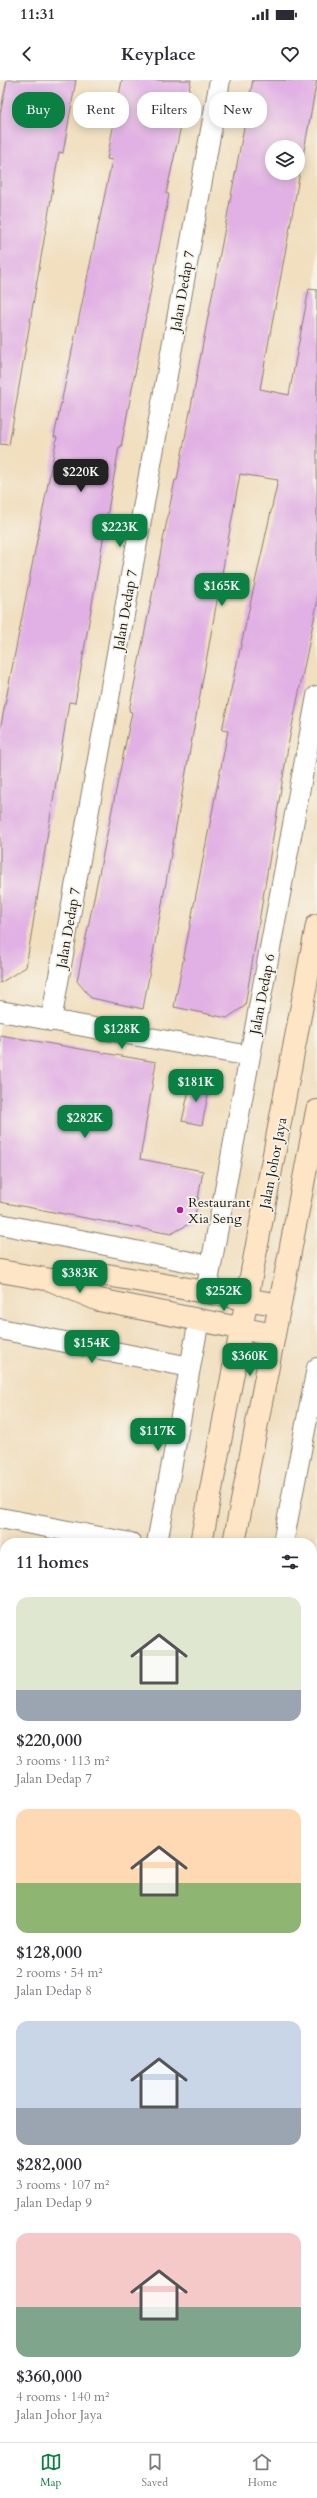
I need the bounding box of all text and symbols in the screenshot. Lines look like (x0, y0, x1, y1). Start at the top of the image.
text: 11:31 (20, 4, 55, 24)
text: Keyplace (121, 42, 196, 67)
icon: back (16, 43, 38, 65)
icon: heart (279, 43, 301, 65)
chip: Buy (12, 92, 65, 128)
chip: Rent (73, 92, 129, 128)
chip: Filters (137, 92, 201, 128)
chip: New (209, 92, 267, 128)
map controls (265, 140, 305, 180)
button: layers (265, 140, 305, 180)
street label: Jalan Dedap 7 (166, 249, 199, 335)
pin: $220K (53, 459, 109, 493)
text: $220K (62, 463, 100, 481)
pin: $223K (92, 514, 148, 548)
text: $223K (101, 518, 139, 536)
street label: Jalan Dedap 7 (109, 568, 142, 654)
pin: $165K (194, 573, 250, 607)
text: $165K (203, 577, 241, 595)
street label: Jalan Dedap 7 (52, 886, 85, 972)
street label: Jalan Dedap 6 (245, 952, 280, 1038)
pin: $128K (94, 1016, 150, 1050)
text: $128K (103, 1020, 141, 1038)
pin: $181K (168, 1069, 224, 1103)
text: $181K (177, 1073, 215, 1091)
pin: $282K (57, 1105, 113, 1139)
text: $282K (66, 1109, 104, 1127)
street label: Jalan Johor Jaya (255, 1116, 292, 1212)
place label: Restaurant Xia Seng (188, 1193, 251, 1228)
marker: Restaurant Xia Seng (175, 1205, 185, 1215)
pin: $383K (52, 1260, 108, 1294)
text: $383K (61, 1264, 99, 1282)
pin: $252K (196, 1278, 252, 1312)
text: $252K (205, 1282, 243, 1300)
pin: $154K (64, 1330, 120, 1364)
text: $154K (73, 1334, 111, 1352)
pin: $360K (222, 1343, 278, 1377)
text: $360K (231, 1347, 269, 1365)
pin: $117K (130, 1418, 186, 1452)
text: $117K (139, 1422, 177, 1440)
text: 11 homes (16, 1551, 89, 1574)
icon: filters (279, 1551, 301, 1573)
icon: home (123, 1623, 195, 1695)
text: $220,000 (16, 1729, 82, 1752)
text: 3 rooms · 113 m² (16, 1752, 109, 1770)
text: Jalan Dedap 7 (16, 1770, 92, 1788)
icon: home (123, 1835, 195, 1907)
text: $128,000 (16, 1941, 82, 1964)
text: 2 rooms · 54 m² (16, 1964, 103, 1982)
text: Jalan Dedap 8 (16, 1982, 92, 2000)
icon: home (123, 2047, 195, 2119)
text: $282,000 (16, 2153, 82, 2176)
text: 3 rooms · 107 m² (16, 2176, 109, 2194)
text: Jalan Dedap 9 (16, 2194, 92, 2212)
icon: home (123, 2259, 195, 2331)
text: $360,000 (16, 2365, 82, 2388)
text: 4 rooms · 140 m² (16, 2388, 109, 2406)
text: Jalan Johor Jaya (16, 2406, 102, 2424)
tab: Map (40, 2451, 62, 2490)
tab: Saved (141, 2451, 168, 2490)
tab: Home (248, 2451, 277, 2490)

